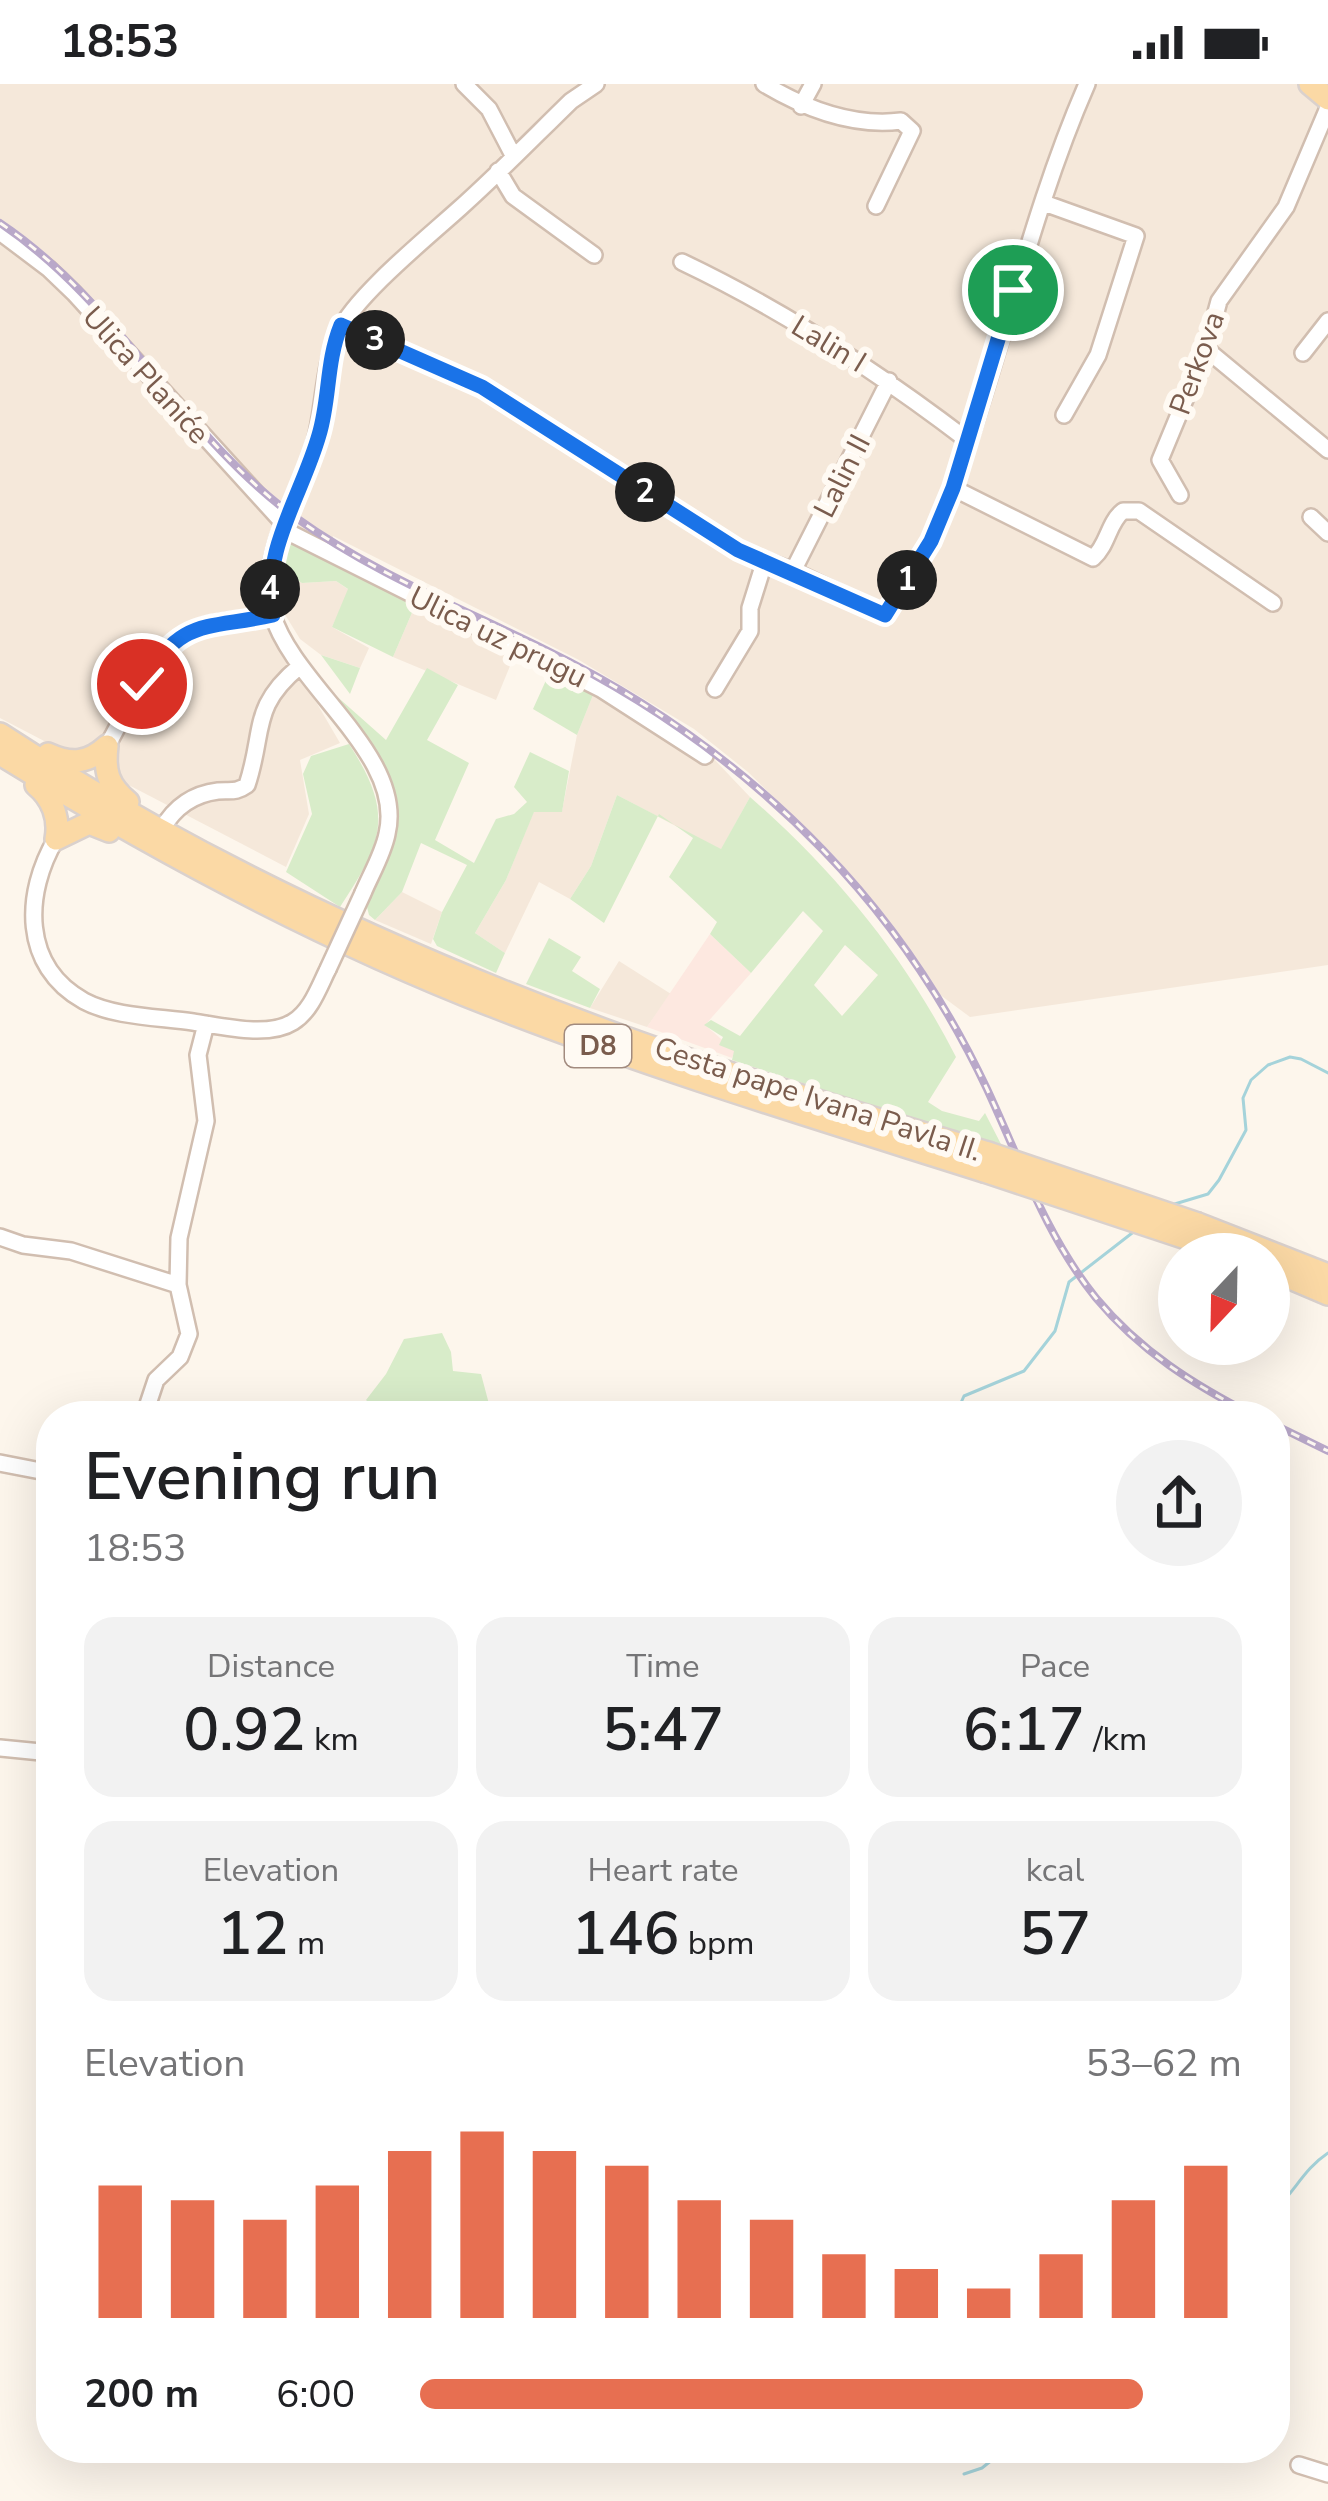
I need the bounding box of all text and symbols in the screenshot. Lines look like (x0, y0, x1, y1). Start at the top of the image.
text: 18:53 (60, 12, 179, 73)
pin (962, 239, 1064, 341)
icon: arrive (980, 257, 1046, 323)
street label: Ulica Planiće (73, 298, 219, 453)
street label: Lalin I (784, 306, 874, 383)
street label: Perkova (1160, 306, 1235, 421)
pin: 3 (345, 310, 405, 370)
text: 3 (365, 317, 385, 362)
street label: Lalin II (804, 428, 881, 525)
pin: 2 (615, 462, 675, 522)
text: 2 (635, 469, 655, 514)
pin: 1 (877, 550, 937, 610)
text: 1 (897, 557, 917, 602)
pin: 4 (240, 559, 300, 619)
text: 4 (260, 566, 280, 611)
street label: Ulica uz prugu (402, 577, 593, 698)
pin (91, 633, 193, 735)
icon: check (109, 651, 175, 717)
road number: D8 (565, 1025, 631, 1067)
street label: Cesta pape Ivana Pavla II. (649, 1027, 987, 1172)
north arrow (1158, 1233, 1290, 1365)
map controls (1158, 1233, 1290, 1365)
text: Evening run (84, 1432, 440, 1522)
button: share (1116, 1440, 1242, 1566)
text: 18:53 (84, 1522, 187, 1575)
text: Distance (207, 1644, 335, 1689)
text: Time (626, 1644, 700, 1689)
text: Pace (1020, 1644, 1090, 1689)
text: 0.92 (183, 1689, 306, 1771)
text: 5:47 (602, 1689, 724, 1771)
text: 6:17 (963, 1689, 1085, 1771)
text: km (306, 1717, 359, 1762)
text: /km (1085, 1717, 1147, 1762)
text: Elevation (203, 1848, 339, 1893)
text: Heart rate (588, 1848, 738, 1893)
text: kcal (1026, 1848, 1084, 1893)
text: 12 (217, 1893, 289, 1975)
text: 146 (571, 1893, 679, 1975)
text: 57 (1019, 1893, 1091, 1975)
text: m (289, 1921, 325, 1966)
text: bpm (679, 1921, 755, 1966)
text: Elevation (84, 2037, 245, 2090)
text: 53–62 m (1085, 2037, 1242, 2090)
text: 200 m (84, 2368, 199, 2421)
text: 6:00 (276, 2368, 355, 2421)

